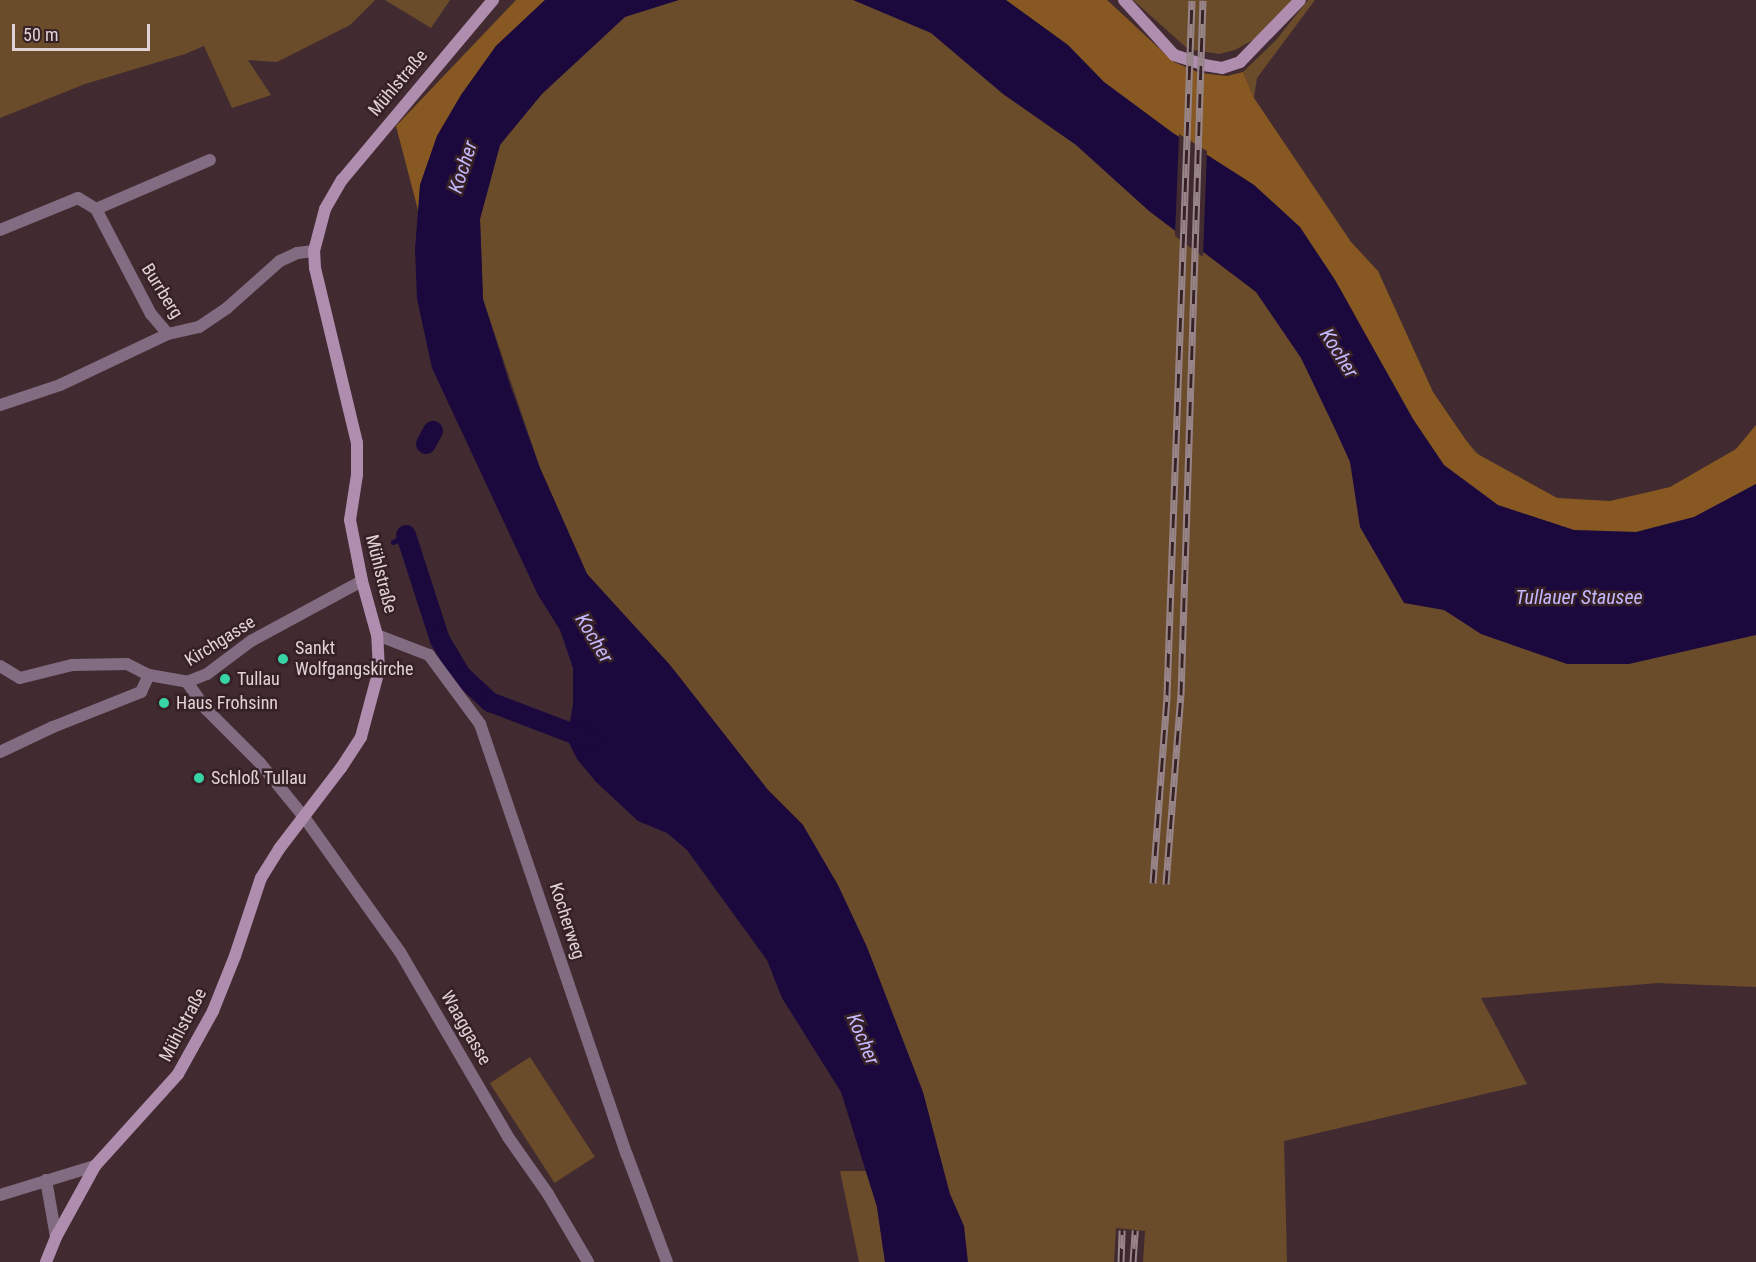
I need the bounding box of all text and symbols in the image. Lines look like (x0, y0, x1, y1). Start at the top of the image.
scale bar (15, 12, 153, 50)
text: 50 m (23, 24, 58, 45)
street label: Mühlstraße (364, 45, 432, 121)
water label: Kocher (443, 138, 483, 196)
street label: Burrberg (137, 259, 187, 323)
water label: Kocher (1315, 324, 1363, 382)
street label: Mühlstraße (361, 532, 401, 616)
water label: Tullauer Stausee (1515, 585, 1643, 609)
water label: Kocher (570, 609, 618, 667)
street label: Kirchgasse (181, 611, 259, 671)
place label: Sankt Wolfgangskirche (295, 638, 413, 680)
marker: Sankt Wolfgangskirche (276, 652, 290, 666)
place label: Tullau (237, 668, 280, 690)
marker: Tullau (218, 672, 232, 686)
place label: Haus Frohsinn (176, 692, 278, 714)
marker: Haus Frohsinn (157, 696, 171, 710)
place label: Schloß Tullau (211, 767, 307, 789)
marker: Schloß Tullau (192, 771, 206, 785)
street label: Kocherweg (545, 880, 589, 962)
street label: Mühlstraße (155, 985, 211, 1065)
street label: Waaggasse (436, 987, 496, 1069)
water label: Kocher (842, 1010, 884, 1068)

